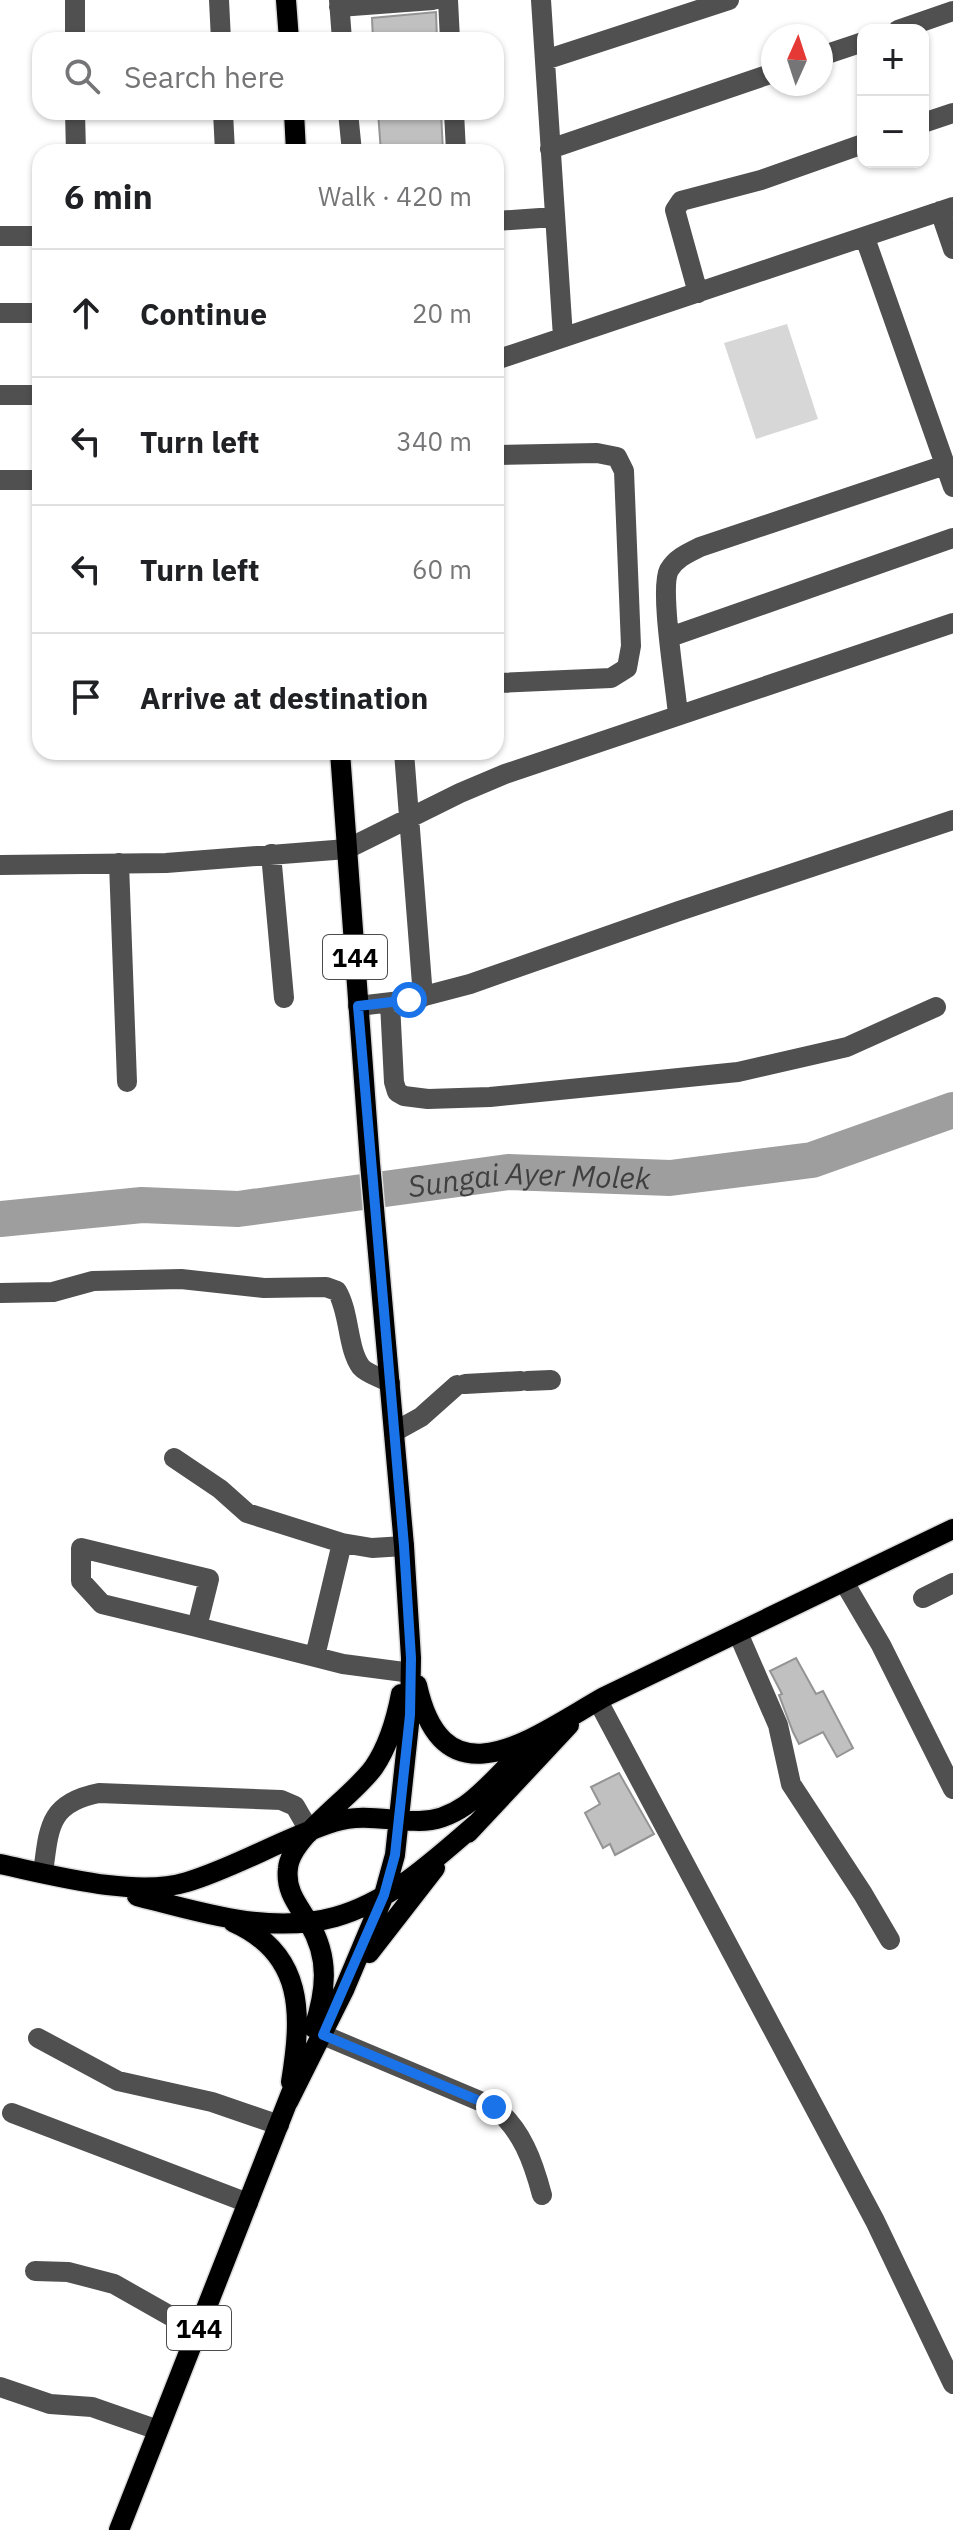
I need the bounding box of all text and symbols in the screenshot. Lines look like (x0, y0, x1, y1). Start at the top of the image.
north arrow (761, 24, 833, 96)
map controls (857, 24, 929, 168)
button: + (857, 24, 929, 96)
search box (32, 32, 504, 120)
icon: search (60, 54, 104, 98)
text: Search here (124, 57, 285, 96)
button: − (857, 96, 929, 168)
text: 6 min (64, 174, 153, 218)
text: Walk · 420 m (318, 179, 472, 213)
icon: ahead (64, 291, 108, 335)
text: Continue (140, 294, 267, 333)
text: 20 m (412, 296, 472, 330)
icon: left (64, 419, 108, 463)
text: Turn left (140, 422, 259, 461)
text: 340 m (396, 424, 472, 458)
icon: left (64, 547, 108, 591)
text: Turn left (140, 550, 259, 589)
text: 60 m (412, 552, 472, 586)
icon: arrive (64, 675, 108, 719)
text: Arrive at destination (140, 678, 428, 717)
road number: 144 (323, 935, 387, 979)
route start (391, 982, 427, 1018)
water label: Sungai Ayer Molek (405, 1152, 652, 1205)
route end (476, 2089, 512, 2125)
road number: 144 (167, 2306, 231, 2350)

